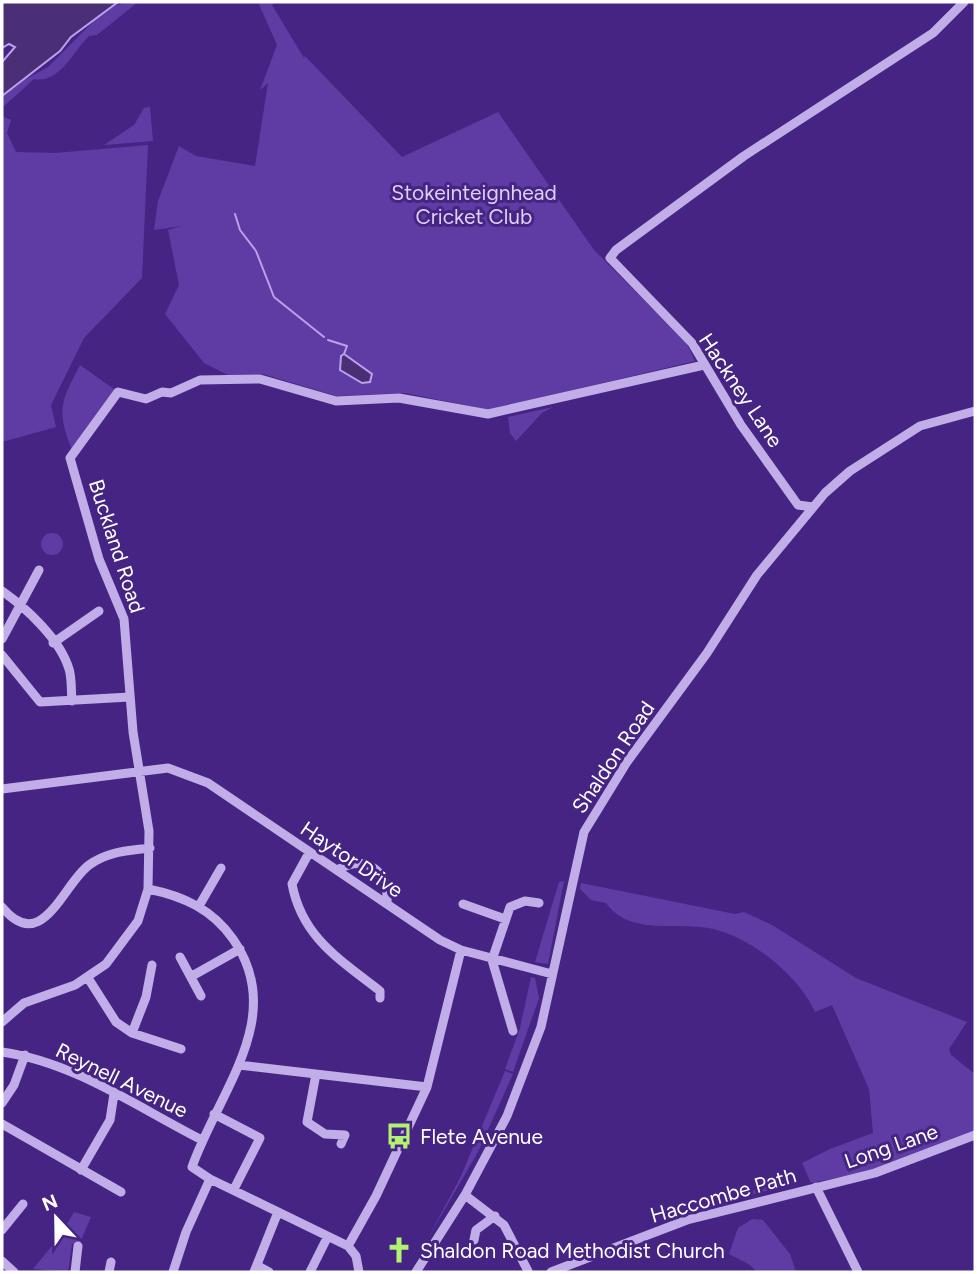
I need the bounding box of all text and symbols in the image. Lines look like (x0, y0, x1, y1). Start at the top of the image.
park label: Stokeinteignhead Cricket Club (391, 180, 557, 229)
street label: Hackney Lane (694, 328, 788, 452)
street label: Buckland Road (84, 476, 150, 616)
street label: Shaldon Road (566, 696, 660, 818)
street label: Haytor Drive (296, 816, 408, 902)
street label: Reynell Avenue (52, 1037, 192, 1123)
street label: Long Lane (841, 1118, 941, 1174)
bus stop icon: Flete Avenue (384, 1121, 414, 1151)
place label: Flete Avenue (420, 1124, 543, 1149)
street label: Haccombe Path (647, 1162, 799, 1228)
north arrow (21, 1183, 91, 1253)
text: N (39, 1189, 61, 1216)
church icon: Shaldon Road Methodist Church (384, 1235, 414, 1265)
place label: Shaldon Road Methodist Church (420, 1238, 725, 1263)

